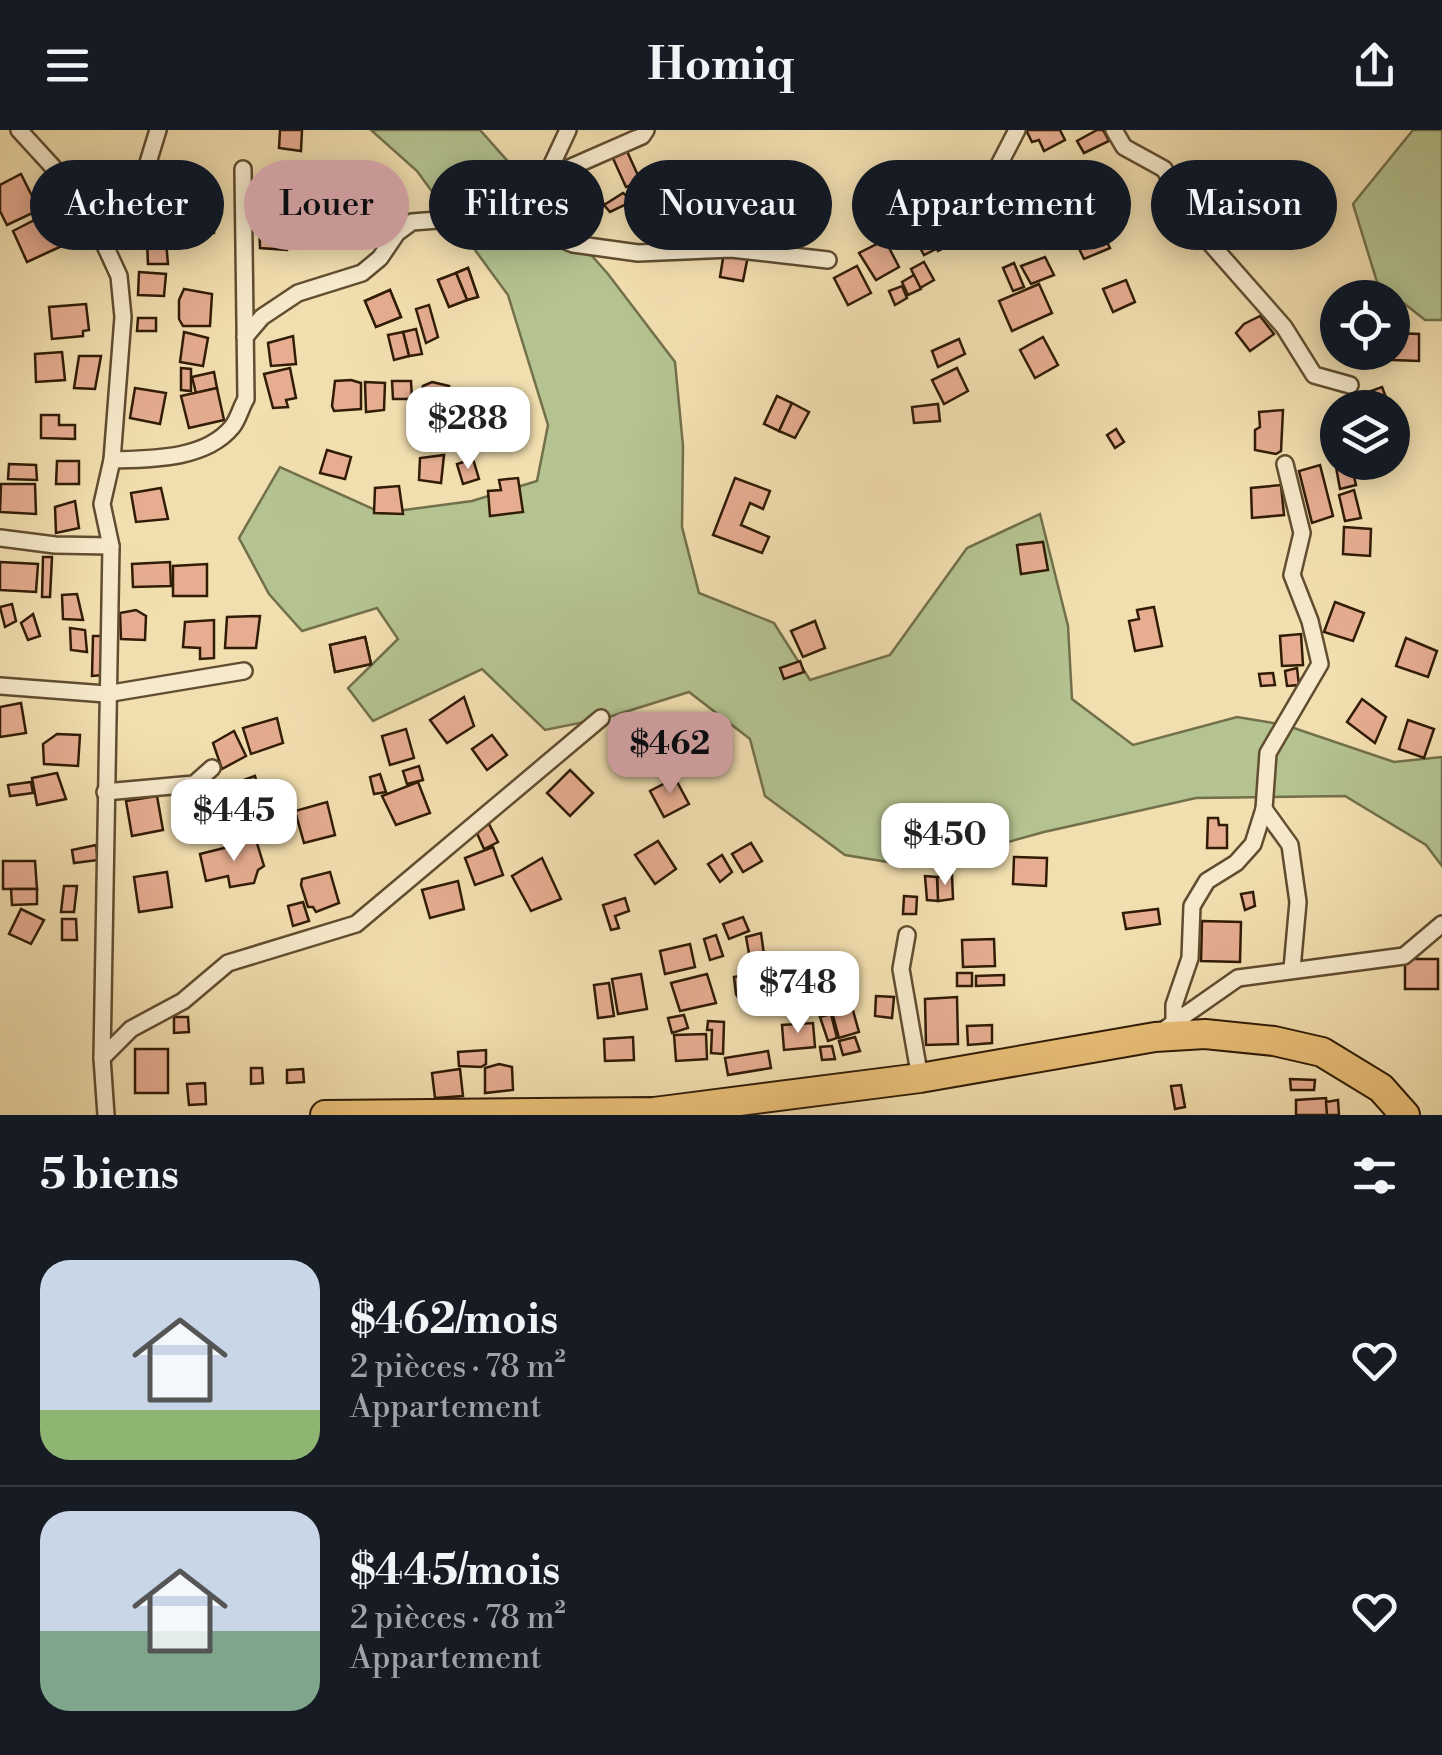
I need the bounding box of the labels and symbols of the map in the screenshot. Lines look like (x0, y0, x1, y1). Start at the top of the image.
pin: $288 (409, 387, 527, 472)
pin: $462 (611, 712, 729, 797)
pin: $445 (175, 779, 293, 864)
pin: $450 (886, 803, 1004, 888)
pin: $748 (739, 951, 857, 1036)

